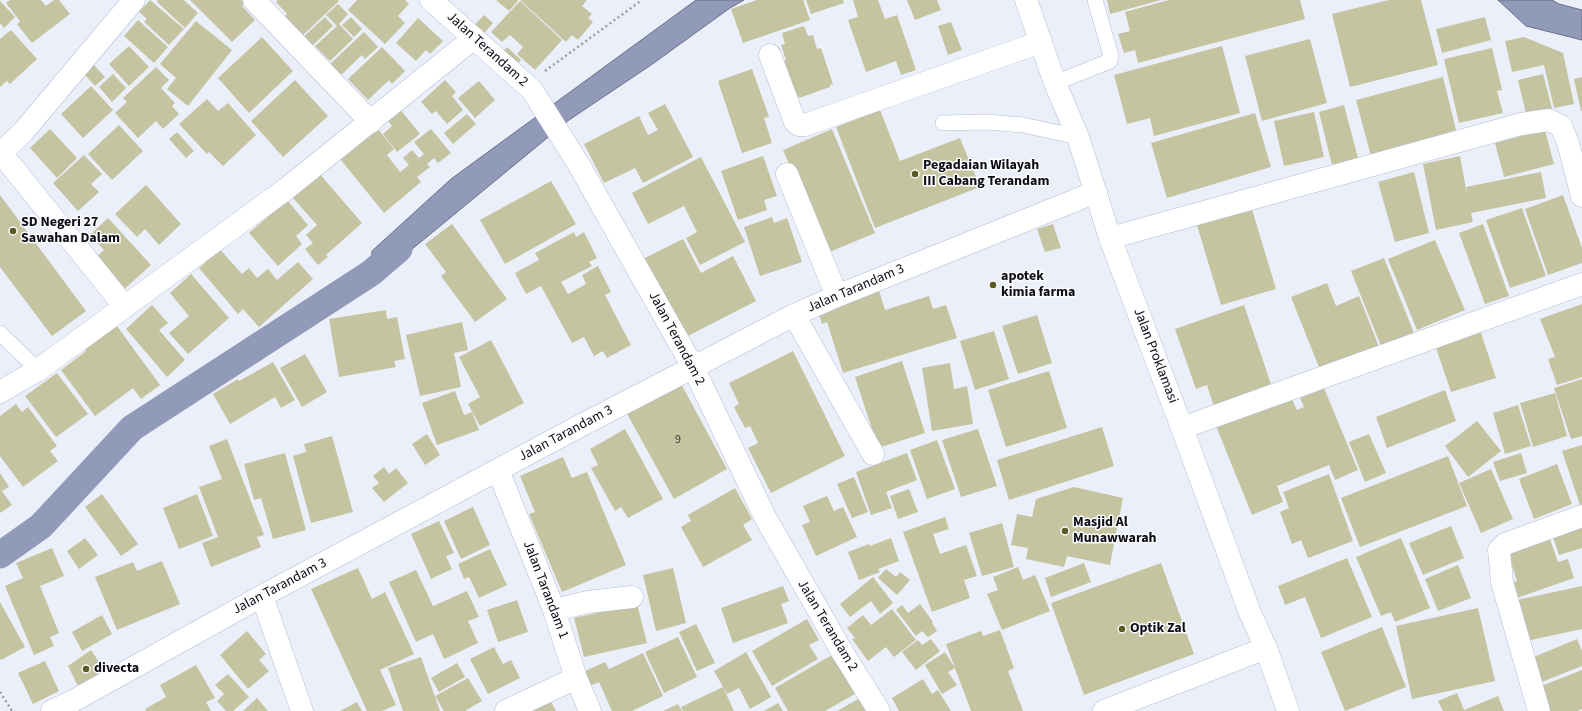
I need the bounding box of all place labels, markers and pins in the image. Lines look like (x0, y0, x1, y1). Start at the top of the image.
place label: Pegadaian Wilayah III Cabang Terandam (923, 158, 1049, 190)
marker: Pegadaian Wilayah III Cabang Terandam (910, 169, 920, 179)
place label: SD Negeri 27 Sawahan Dalam (21, 215, 120, 248)
marker: SD Negeri 27 Sawahan Dalam (8, 226, 18, 236)
place label: apotek kimia farma (1001, 269, 1075, 302)
marker: apotek kimia farma (988, 280, 998, 290)
place label: Masjid Al Munawwarah (1073, 515, 1157, 548)
marker: Masjid Al Munawwarah (1060, 526, 1070, 536)
place label: Optik Zal (1130, 621, 1186, 637)
marker: Optik Zal (1117, 624, 1127, 634)
place label: divecta (94, 661, 139, 677)
marker: divecta (81, 664, 91, 674)

